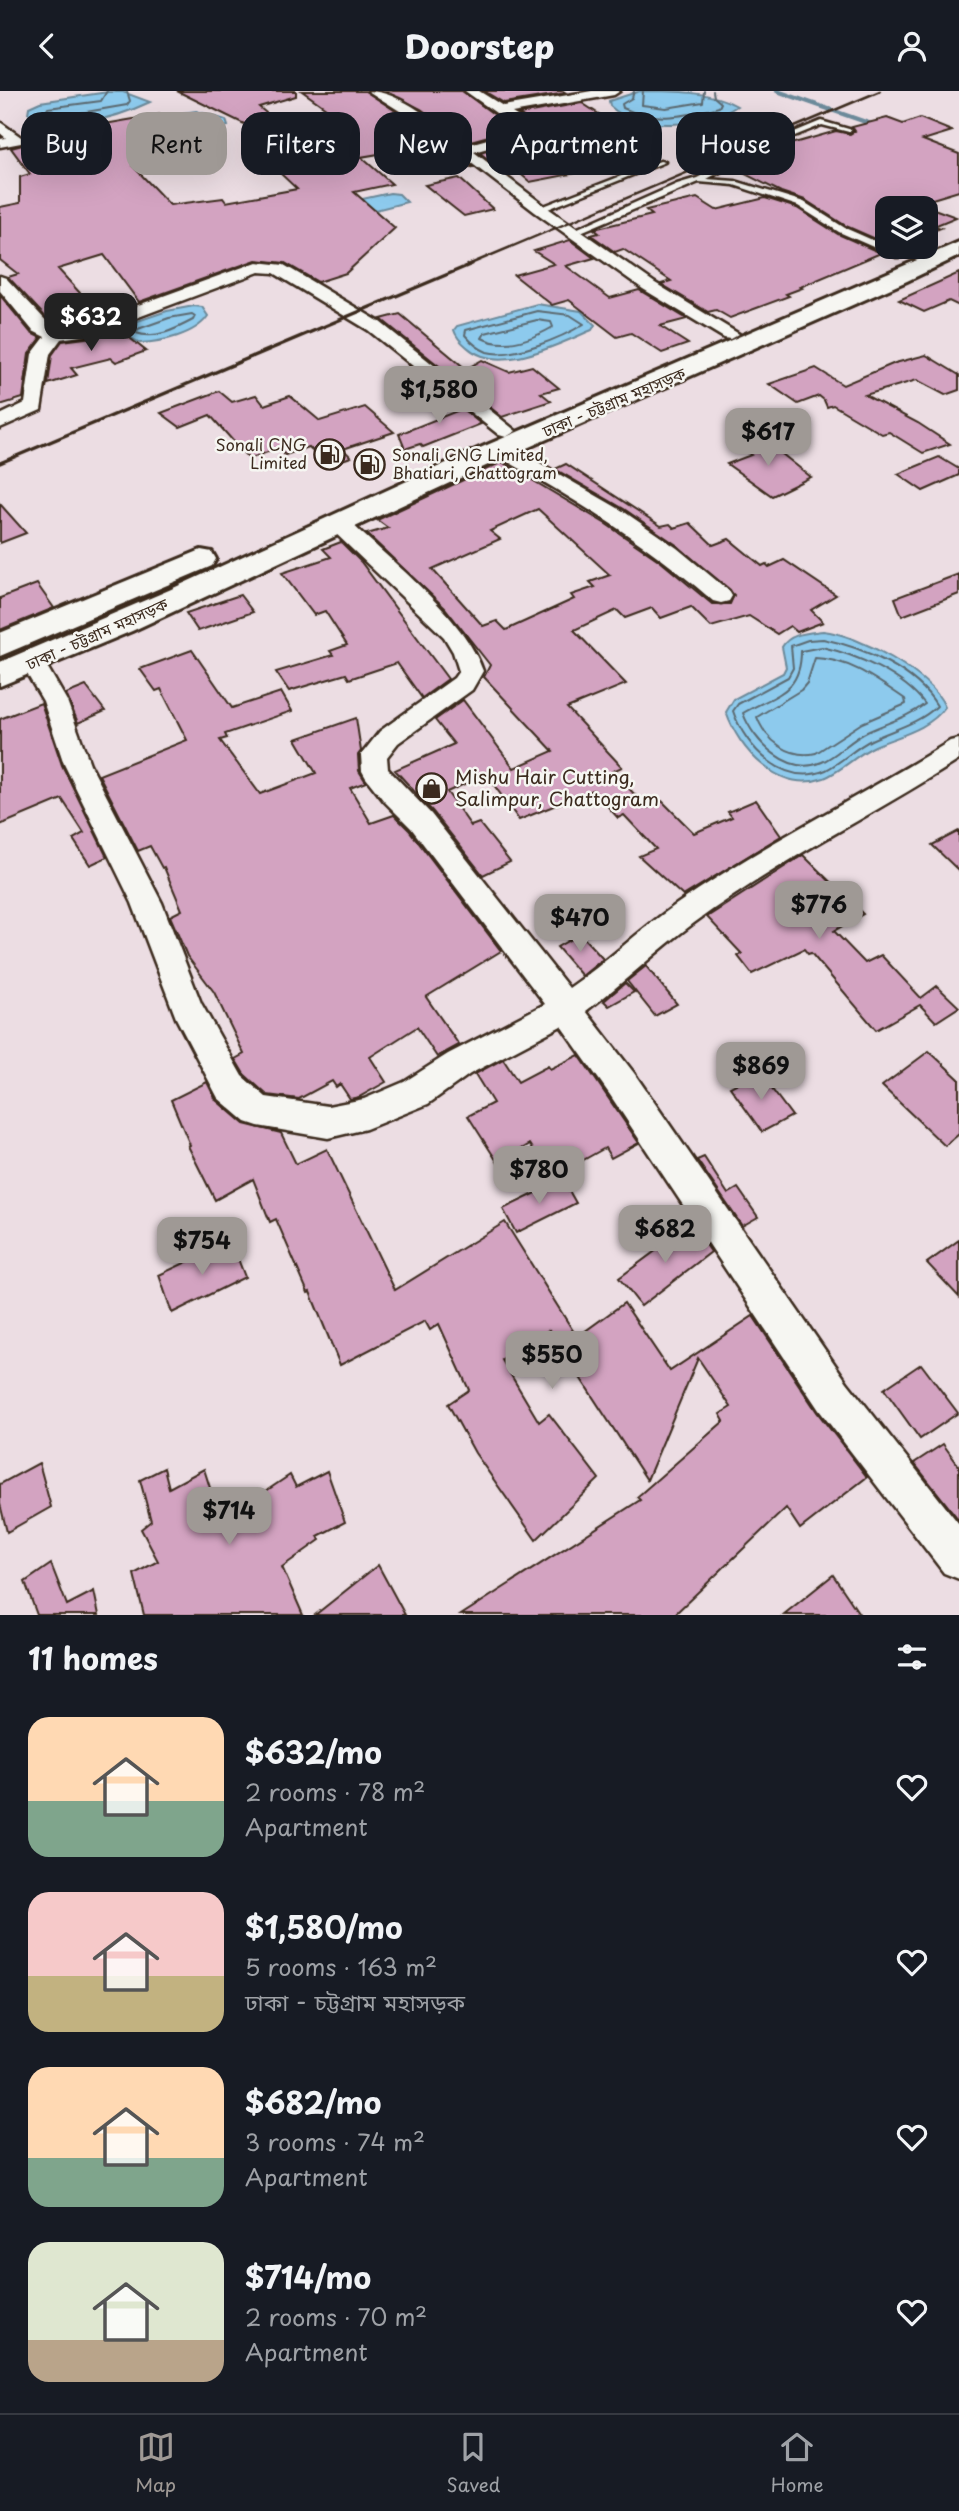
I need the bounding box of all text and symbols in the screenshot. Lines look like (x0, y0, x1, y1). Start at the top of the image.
text: Doorstep (405, 22, 554, 70)
icon: back (28, 27, 66, 65)
icon: person (893, 27, 931, 65)
chip: Buy (21, 112, 112, 175)
chip: Rent (126, 112, 227, 175)
chip: Filters (241, 112, 360, 175)
chip: New (374, 112, 472, 175)
chip: Apartment (486, 112, 662, 175)
chip: House (676, 112, 795, 175)
map controls (875, 196, 938, 259)
button: layers (875, 196, 938, 259)
pin: $632 (50, 293, 132, 353)
text: $632 (60, 298, 122, 333)
street label: ঢাকা - চট্টগ্রাম মহাসড়ক (538, 360, 690, 442)
pin: $1,580 (382, 367, 496, 426)
text: $1,580 (400, 371, 478, 406)
pin: $617 (727, 409, 809, 468)
text: $617 (741, 413, 795, 448)
place label: Sonali CNG Limited (216, 432, 307, 474)
fuel station icon: Sonali CNG Limited (313, 437, 347, 471)
place label: Sonali CNG Limited, Bhatiari, Chattogram (392, 442, 557, 484)
fuel station icon: Sonali CNG Limited, Bhatiari, Chattogram (352, 447, 386, 481)
street label: ঢাকা - চট্টগ্রাম মহাসড়ক (21, 591, 172, 676)
place label: Mishu Hair Cutting, Salimpur, Chattogram (455, 762, 659, 812)
shop icon: Mishu Hair Cutting, Salimpur, Chattogram (415, 771, 449, 805)
pin: $776 (778, 881, 860, 941)
text: $776 (791, 886, 847, 921)
pin: $470 (539, 895, 621, 954)
text: $470 (550, 899, 610, 934)
pin: $869 (720, 1042, 802, 1102)
text: $869 (732, 1047, 790, 1082)
pin: $780 (498, 1147, 580, 1206)
text: $780 (509, 1151, 569, 1186)
pin: $682 (624, 1205, 706, 1265)
text: $682 (635, 1210, 695, 1245)
pin: $754 (161, 1217, 243, 1277)
text: $754 (173, 1222, 231, 1257)
pin: $550 (511, 1331, 593, 1391)
text: $550 (522, 1336, 582, 1371)
pin: $714 (188, 1487, 270, 1547)
text: $714 (203, 1492, 255, 1527)
text: 11 homes (28, 1635, 158, 1680)
icon: filters (893, 1638, 931, 1676)
text: $632/mo (245, 1729, 382, 1774)
icon: home (84, 1745, 168, 1829)
icon: heart (893, 1768, 931, 1806)
text: 2 rooms · 78 m² (245, 1774, 425, 1809)
text: Apartment (245, 1809, 368, 1844)
text: $1,580/mo (245, 1904, 403, 1949)
icon: home (84, 1920, 168, 2004)
icon: heart (893, 1943, 931, 1981)
text: 5 rooms · 163 m² (245, 1949, 437, 1984)
text: ঢাকা - চট্টগ্রাম মহাসড়ক (245, 1984, 465, 2019)
text: $682/mo (245, 2079, 381, 2124)
icon: home (84, 2095, 168, 2179)
icon: heart (893, 2118, 931, 2156)
text: 3 rooms · 74 m² (245, 2124, 425, 2159)
text: Apartment (245, 2159, 368, 2194)
text: $714/mo (245, 2254, 371, 2299)
icon: home (84, 2270, 168, 2354)
icon: heart (893, 2293, 931, 2331)
text: 2 rooms · 70 m² (245, 2299, 427, 2334)
text: Apartment (245, 2334, 368, 2369)
tab: Map (135, 2428, 176, 2498)
tab: Saved (446, 2428, 500, 2498)
tab: Home (771, 2428, 824, 2498)

